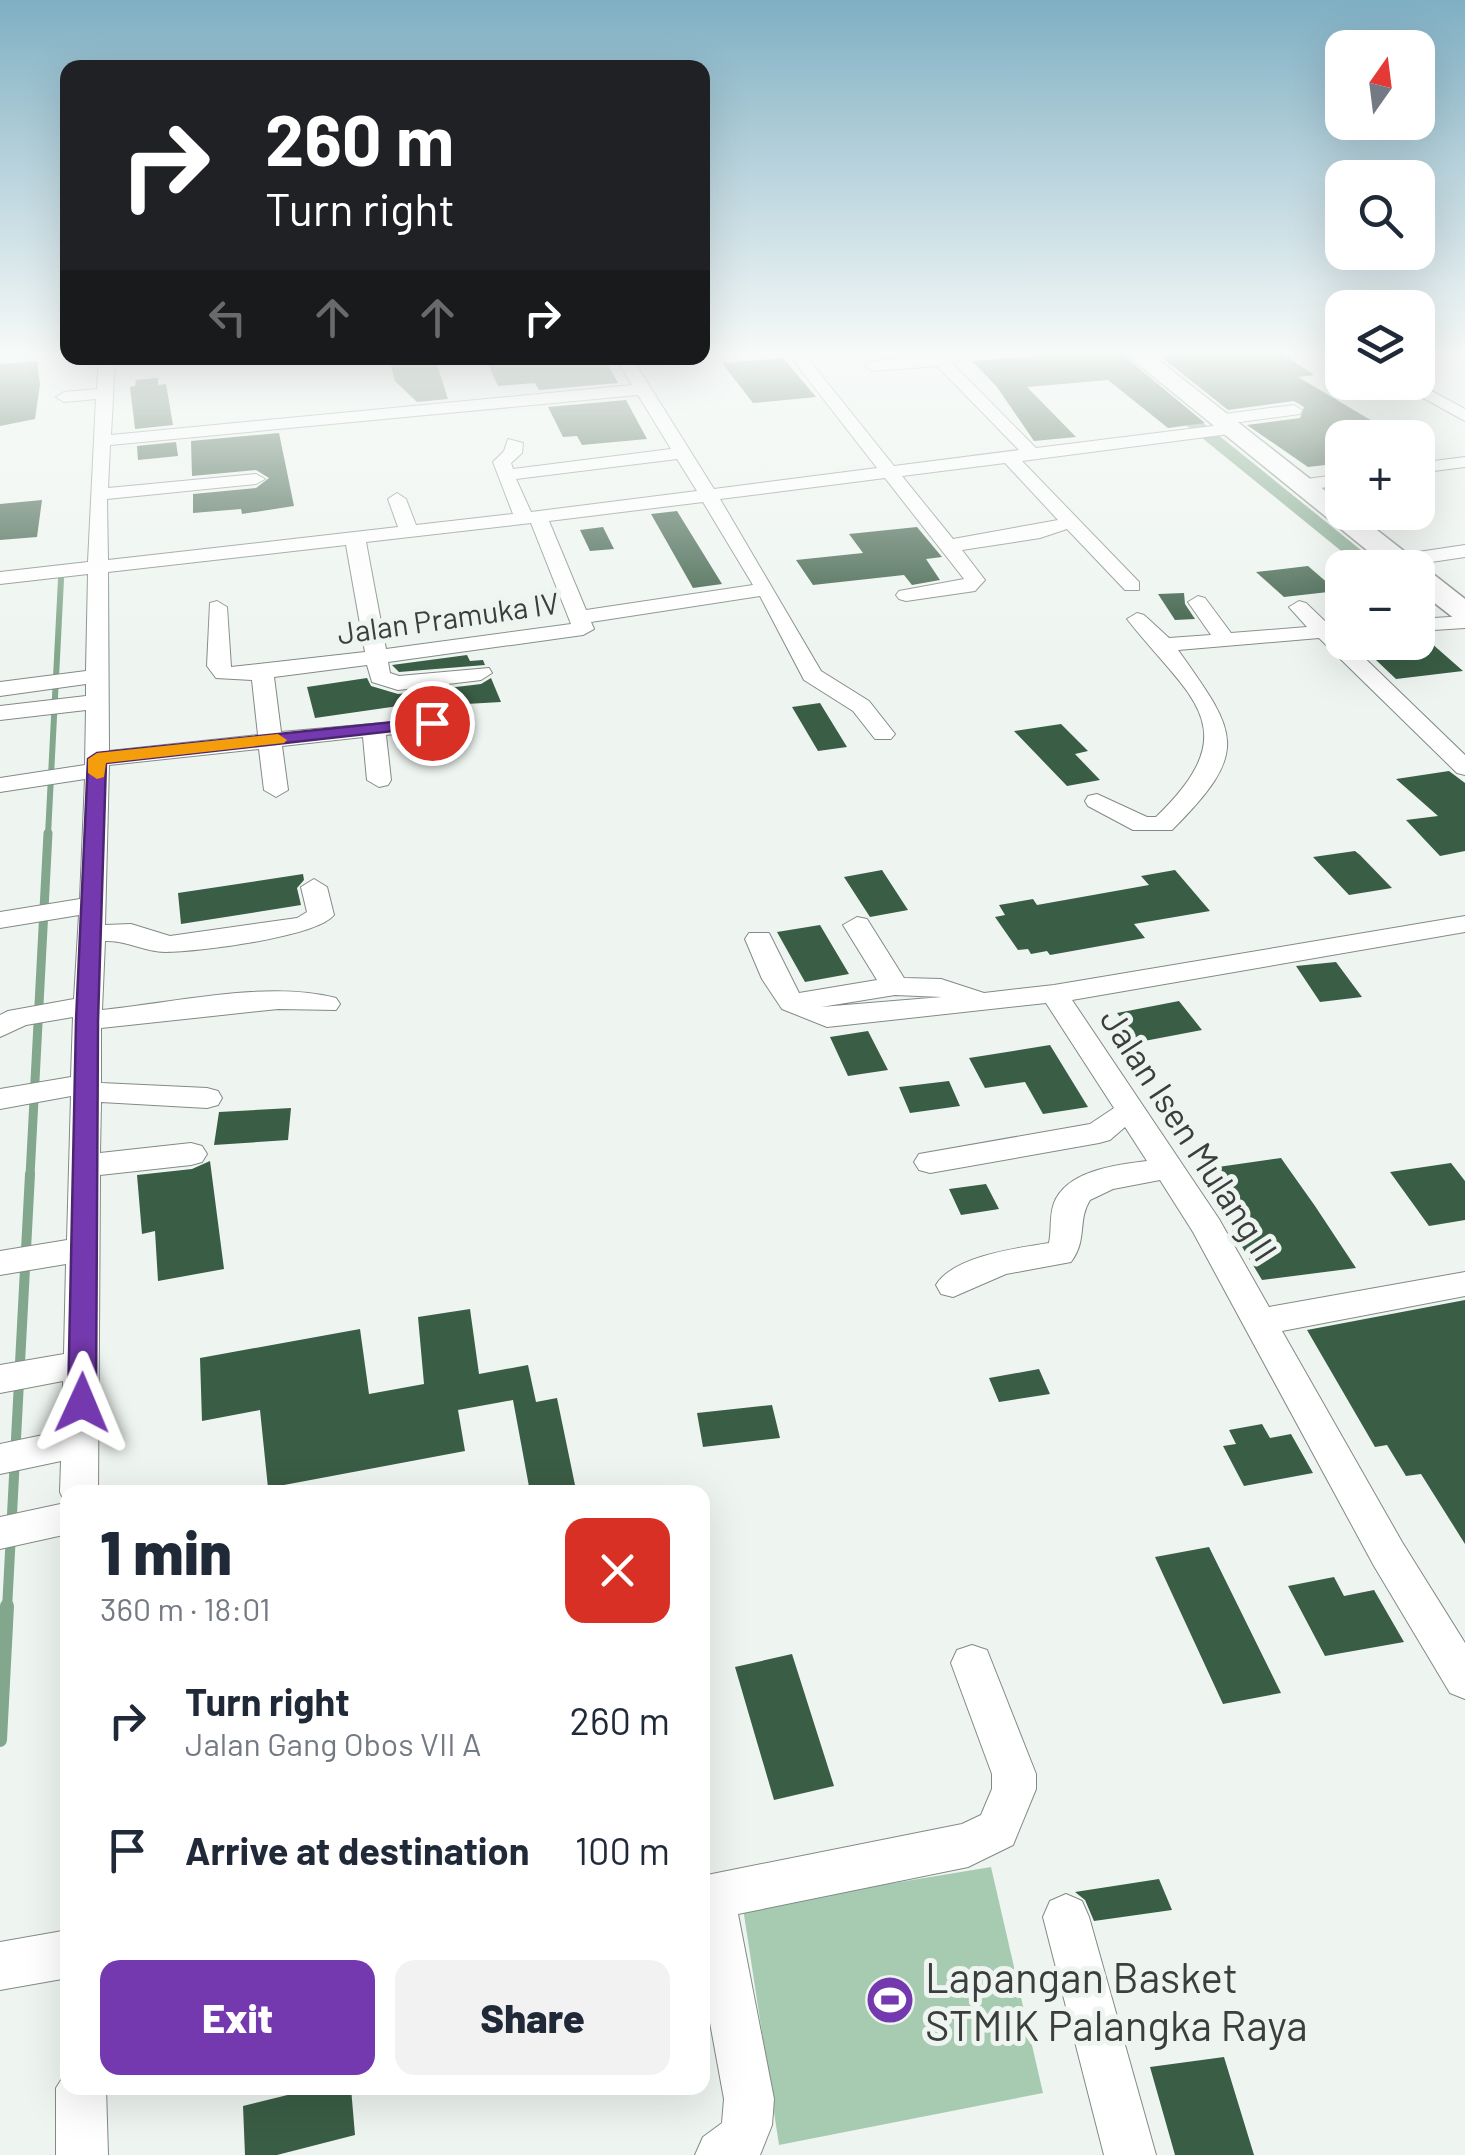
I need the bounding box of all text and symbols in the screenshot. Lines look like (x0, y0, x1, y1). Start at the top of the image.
north arrow (1325, 30, 1435, 140)
map controls (1325, 30, 1435, 660)
text: 260 m (265, 96, 454, 180)
icon: right (100, 100, 230, 230)
button: search (1325, 160, 1435, 270)
text: Turn right (265, 181, 455, 235)
icon: left (200, 290, 255, 345)
icon: ahead (305, 290, 360, 345)
icon: ahead (410, 290, 465, 345)
icon: right (515, 290, 570, 345)
button: layers (1325, 290, 1435, 400)
button: + (1325, 420, 1435, 530)
button: − (1325, 550, 1435, 660)
street label: Jalan Pramuka IV (335, 584, 561, 650)
pin (390, 681, 475, 766)
icon: arrive (405, 696, 460, 751)
street label: Jalan Isen Mulang II (1093, 1000, 1287, 1268)
position arrow (30, 1351, 134, 1455)
text: 1 min (100, 1515, 232, 1587)
button: close (565, 1518, 670, 1623)
text: 360 m · 18:01 (100, 1589, 271, 1627)
text: Turn right (185, 1678, 350, 1724)
icon: right (100, 1693, 155, 1748)
text: 260 m (570, 1697, 670, 1743)
text: Jalan Gang Obos VII A (185, 1724, 481, 1762)
icon: arrive (100, 1823, 155, 1878)
text: Arrive at destination (185, 1827, 530, 1873)
text: 100 m (575, 1827, 670, 1873)
place label: Lapangan Basket STMIK Palangka Raya (925, 1951, 1308, 2050)
button: Exit (100, 1960, 375, 2075)
button: Share (395, 1960, 670, 2075)
sports icon: Lapangan Basket STMIK Palangka Raya (864, 1974, 916, 2026)

